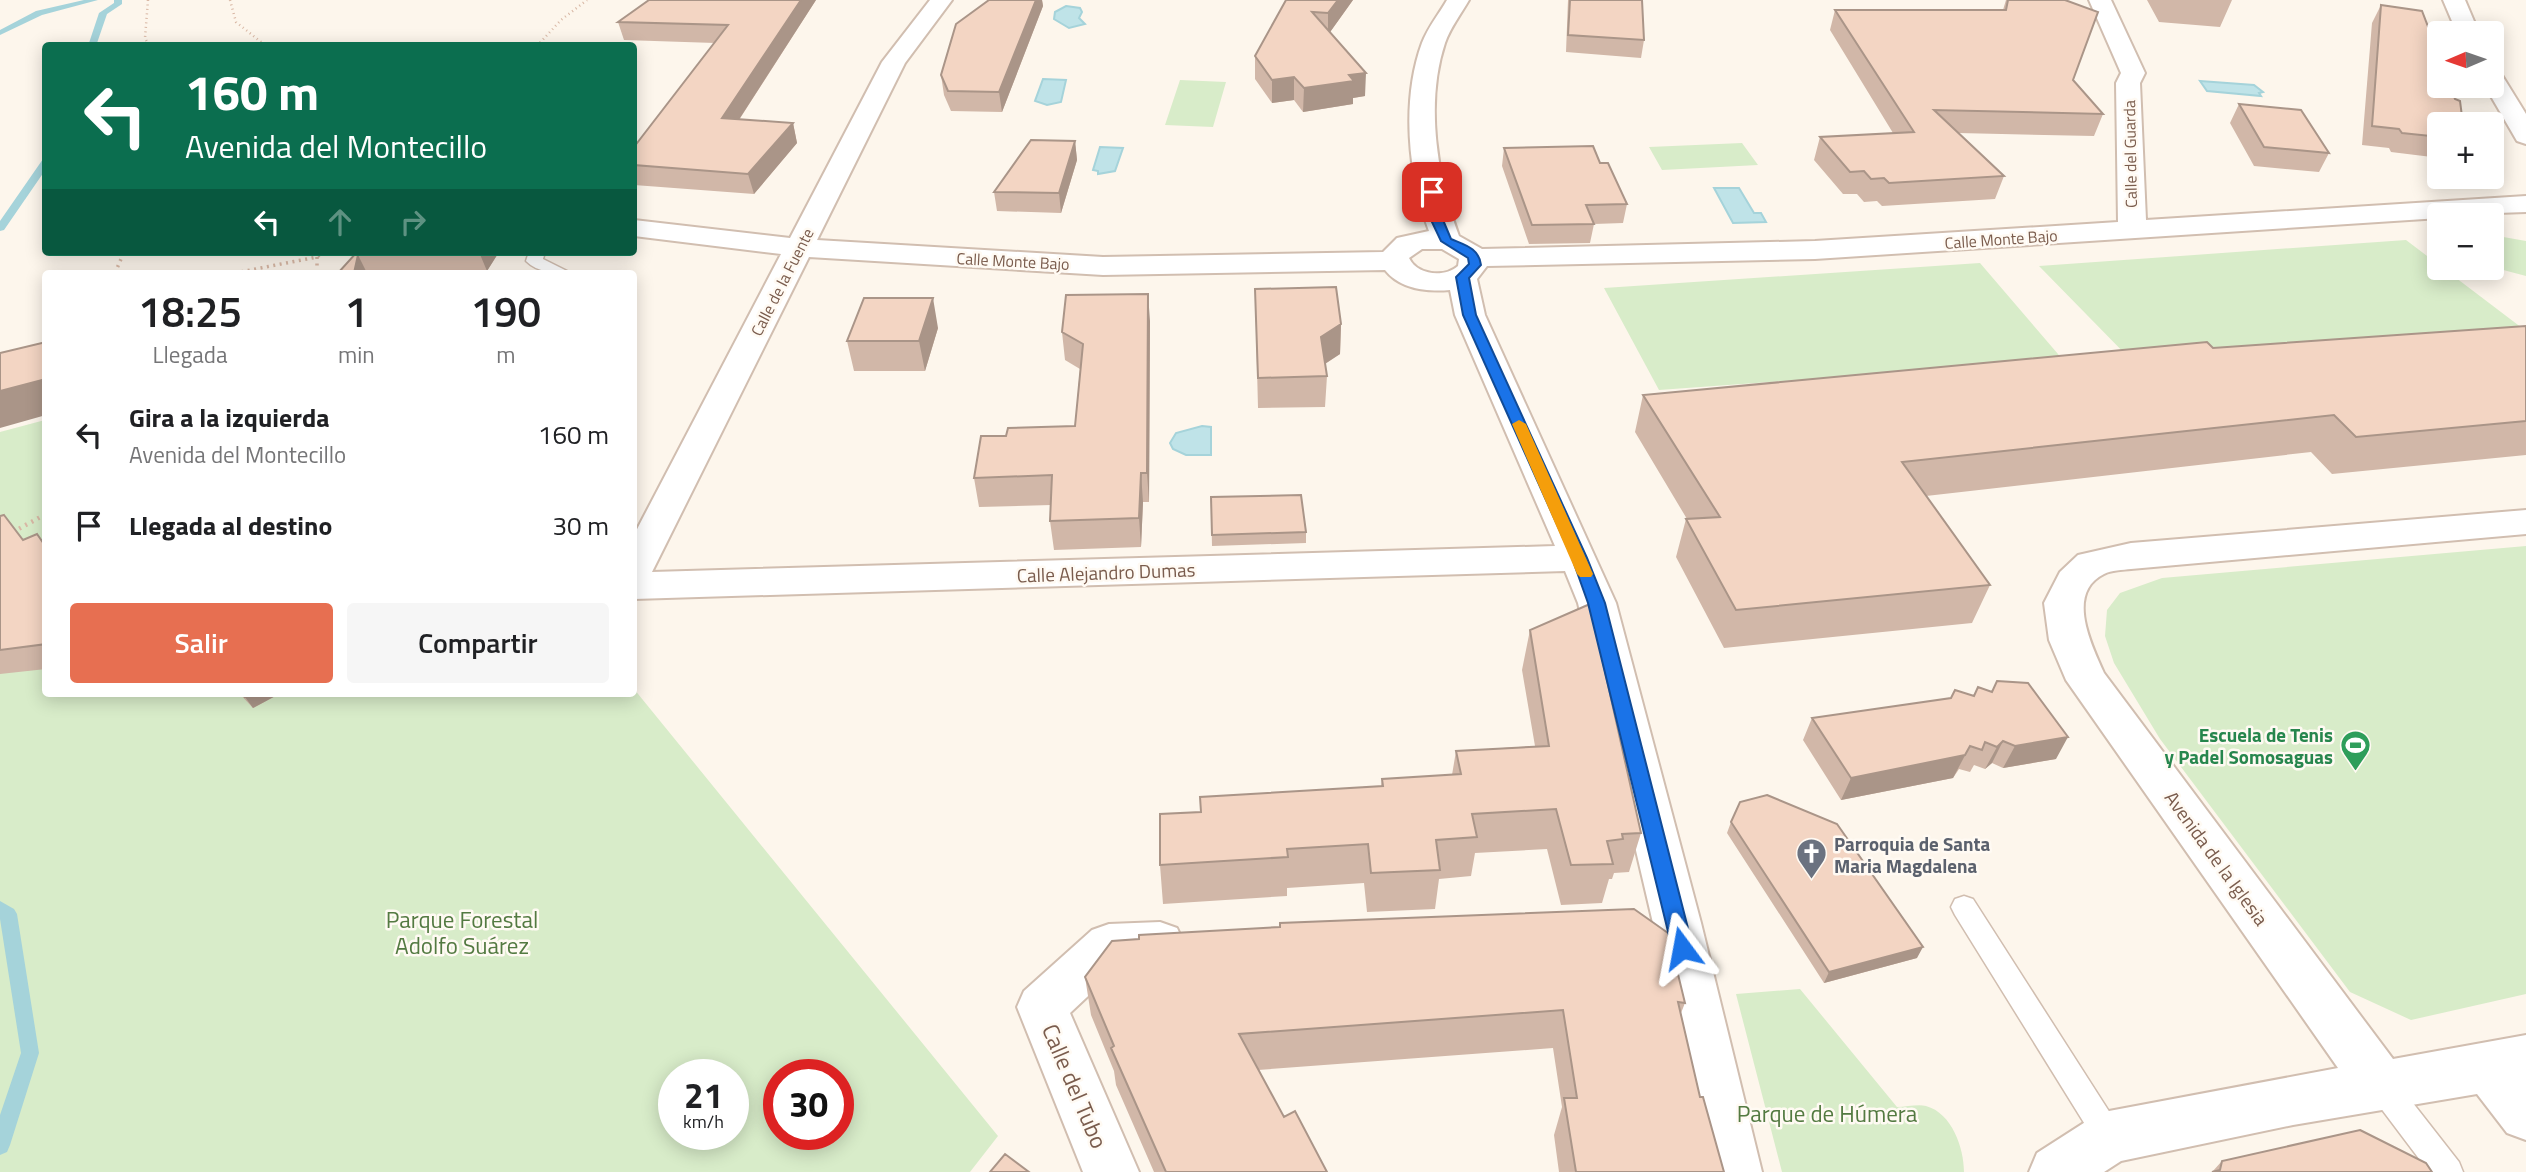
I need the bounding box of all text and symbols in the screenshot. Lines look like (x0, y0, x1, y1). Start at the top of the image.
north arrow (2427, 21, 2504, 98)
map controls (2427, 21, 2504, 280)
text: 160 m (185, 54, 319, 129)
icon: left (70, 70, 161, 161)
street label: Calle del Guarda (2117, 100, 2143, 208)
button: + (2427, 112, 2504, 189)
text: Avenida del Montecillo (185, 122, 487, 170)
pin (1402, 162, 1462, 222)
icon: arrive (1413, 173, 1451, 211)
icon: left (248, 203, 286, 241)
icon: ahead (321, 203, 359, 241)
icon: right (394, 203, 432, 241)
button: − (2427, 203, 2504, 280)
street label: Calle Monte Bajo (1944, 223, 2058, 255)
street label: Calle de la Fuente (745, 224, 819, 340)
street label: Calle Monte Bajo (956, 246, 1070, 276)
text: 18:25 (138, 279, 242, 343)
text: 1 (345, 279, 368, 343)
text: 190 (471, 279, 541, 343)
text: Llegada (152, 337, 227, 372)
text: min (338, 337, 375, 372)
text: m (496, 337, 515, 372)
text: Gira a la izquierda (129, 398, 330, 437)
text: 160 m (538, 415, 609, 454)
icon: left (70, 416, 108, 454)
text: Avenida del Montecillo (129, 437, 346, 472)
text: Llegada al destino (129, 506, 332, 545)
text: 30 m (552, 506, 609, 545)
icon: arrive (70, 507, 108, 545)
street label: Calle Alejandro Dumas (1016, 554, 1196, 590)
button: Salir (70, 603, 333, 683)
button: Compartir (347, 603, 609, 683)
place label: Escuela de Tenis y Padel Somosaguas (2165, 720, 2333, 771)
sports icon: Escuela de Tenis y Padel Somosaguas (2339, 728, 2373, 772)
street label: Avenida de la Iglesia (2158, 785, 2276, 932)
place label: Parroquia de Santa Maria Magdalena (1834, 829, 1990, 880)
church icon: Parroquia de Santa Maria Magdalena (1794, 837, 1828, 881)
park label: Parque Forestal Adolfo Suárez (386, 902, 538, 963)
position arrow (1645, 911, 1719, 985)
street label: Calle del Tubo (1033, 1018, 1117, 1154)
speed limit sign: 30 (763, 1059, 854, 1150)
text: 21 (684, 1068, 723, 1122)
park label: Parque de Húmera (1737, 1096, 1918, 1131)
text: km/h (683, 1108, 724, 1135)

